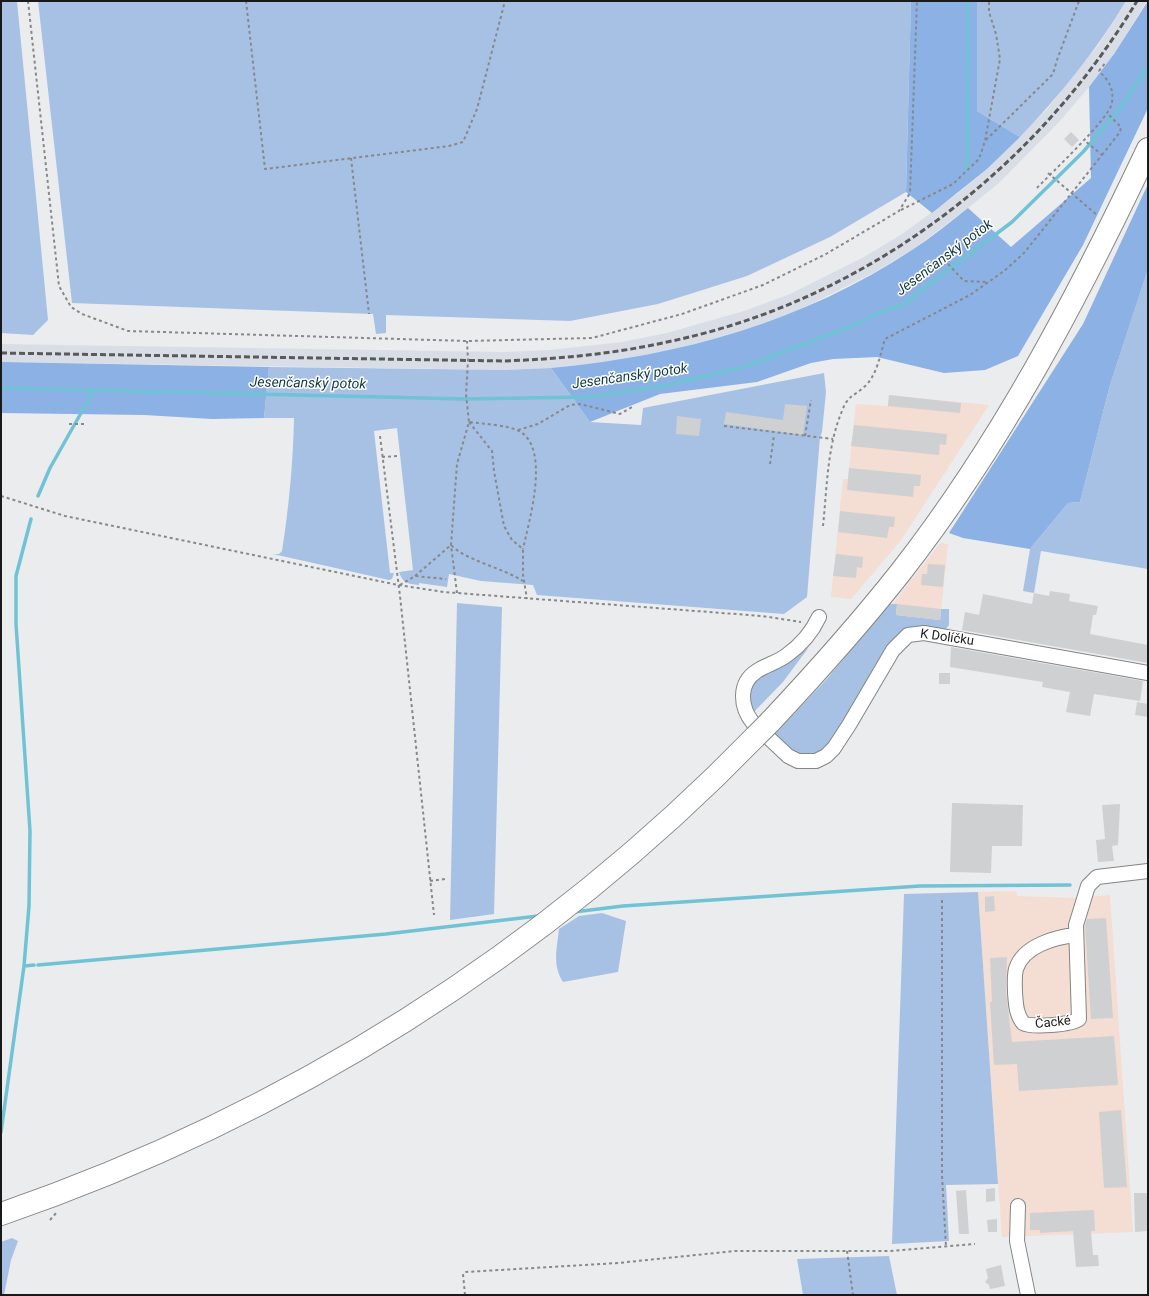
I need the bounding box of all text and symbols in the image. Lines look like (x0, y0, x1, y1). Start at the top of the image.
water label: Jesenčanský potok (893, 216, 997, 300)
water label: Jesenčanský potok (571, 361, 689, 393)
water label: Jesenčanský potok (250, 375, 366, 393)
street label: K Dolíčku (919, 626, 975, 650)
street label: Čacké (1034, 1013, 1072, 1033)

